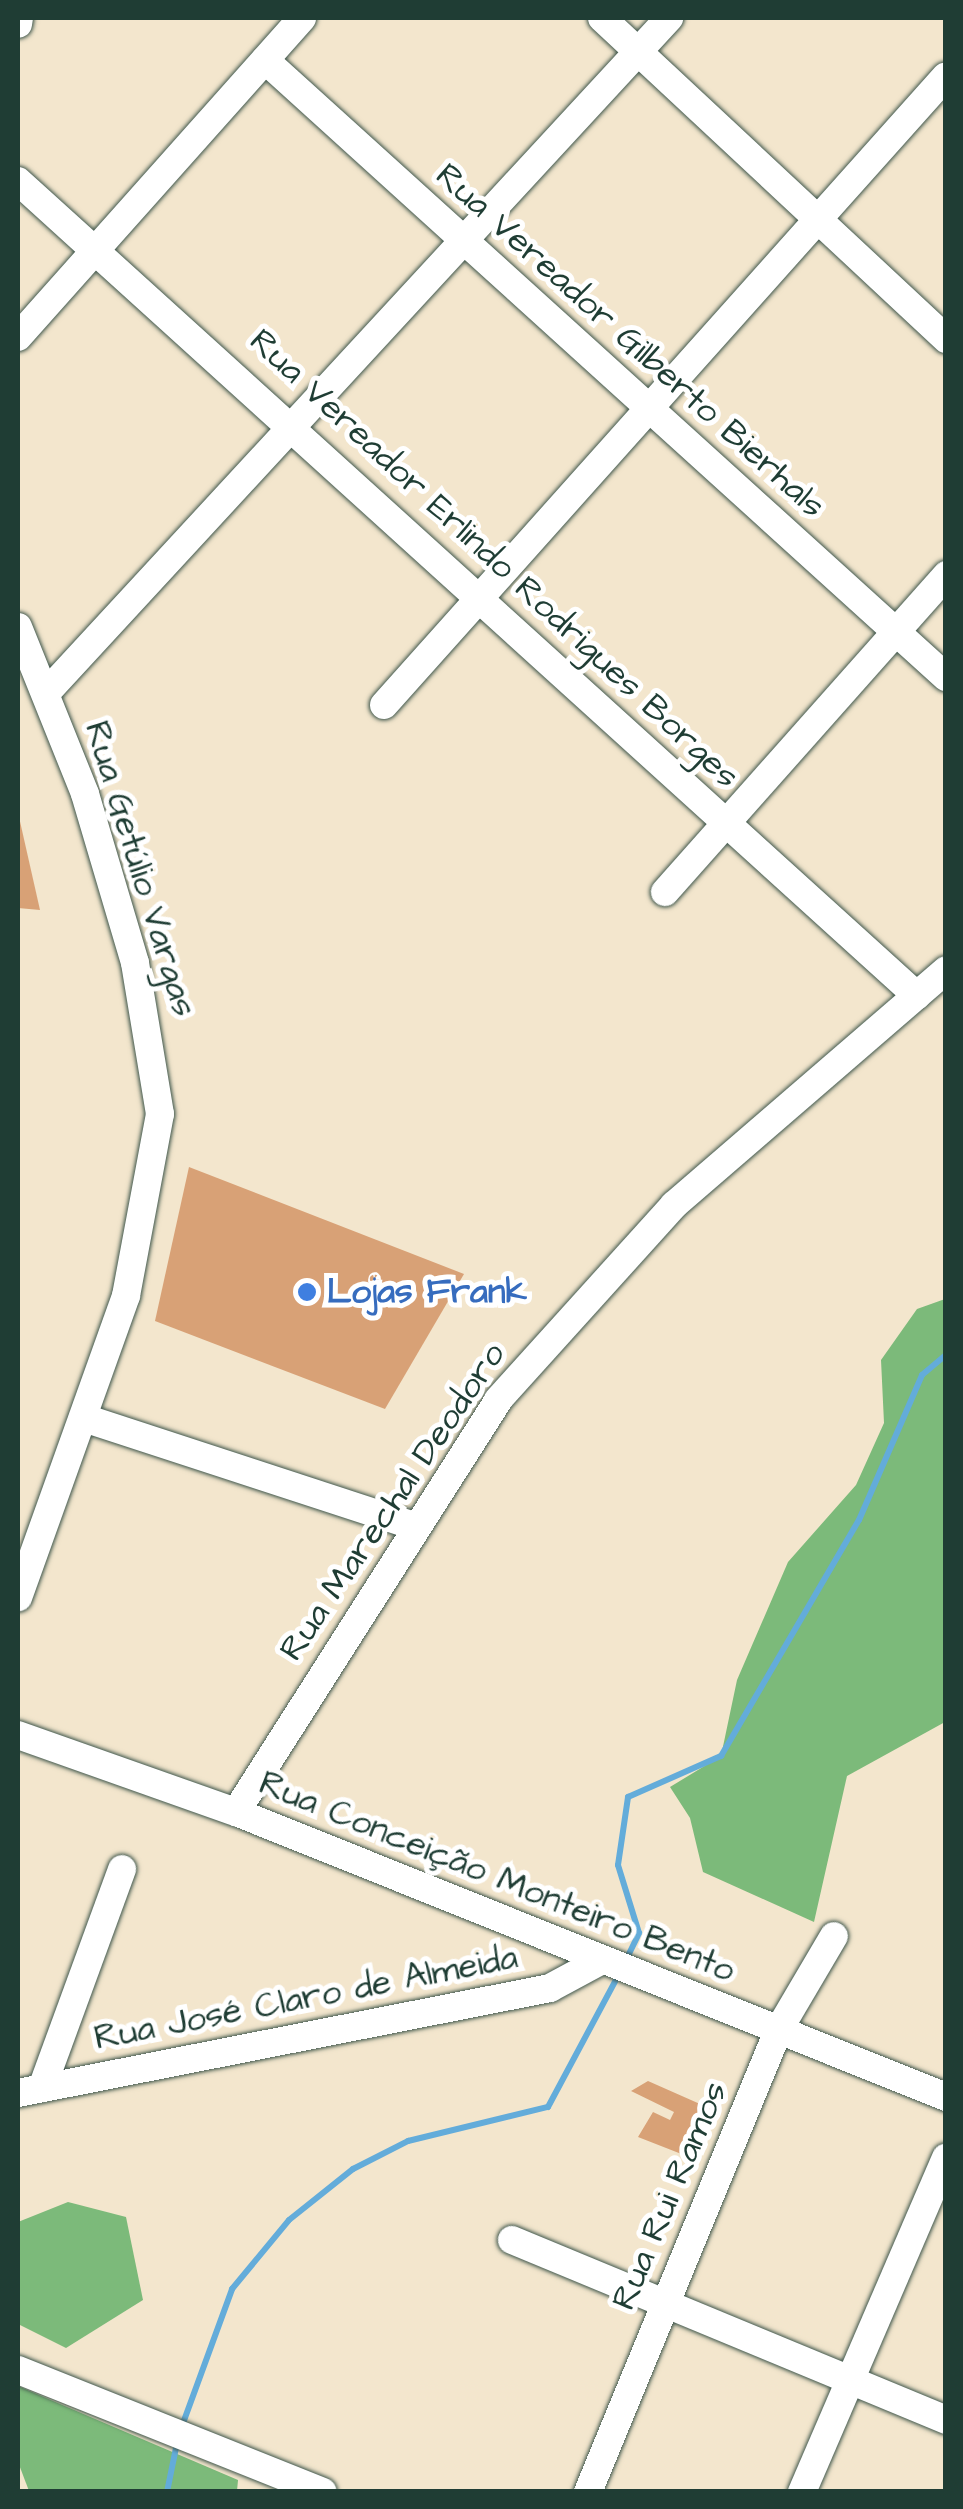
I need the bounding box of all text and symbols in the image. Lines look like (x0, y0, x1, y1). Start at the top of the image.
street label: Rua Vereador Gilberto Bierhals (426, 155, 834, 527)
street label: Rua Vereador Erlindo Rodrigues Borges (240, 321, 748, 797)
street label: Rua Getúlio Vargas (75, 716, 205, 1022)
place label: Lojas Frank (327, 1271, 527, 1313)
marker: Lojas Frank (296, 1281, 318, 1303)
street label: Rua Marechal Deodoro (271, 1335, 515, 1669)
street label: Rua Conceição Monteiro Bento (253, 1762, 741, 1992)
street label: Rua José Claro de Almeida (91, 1936, 521, 2060)
street label: Rua Rui Ramos (603, 2076, 737, 2316)

